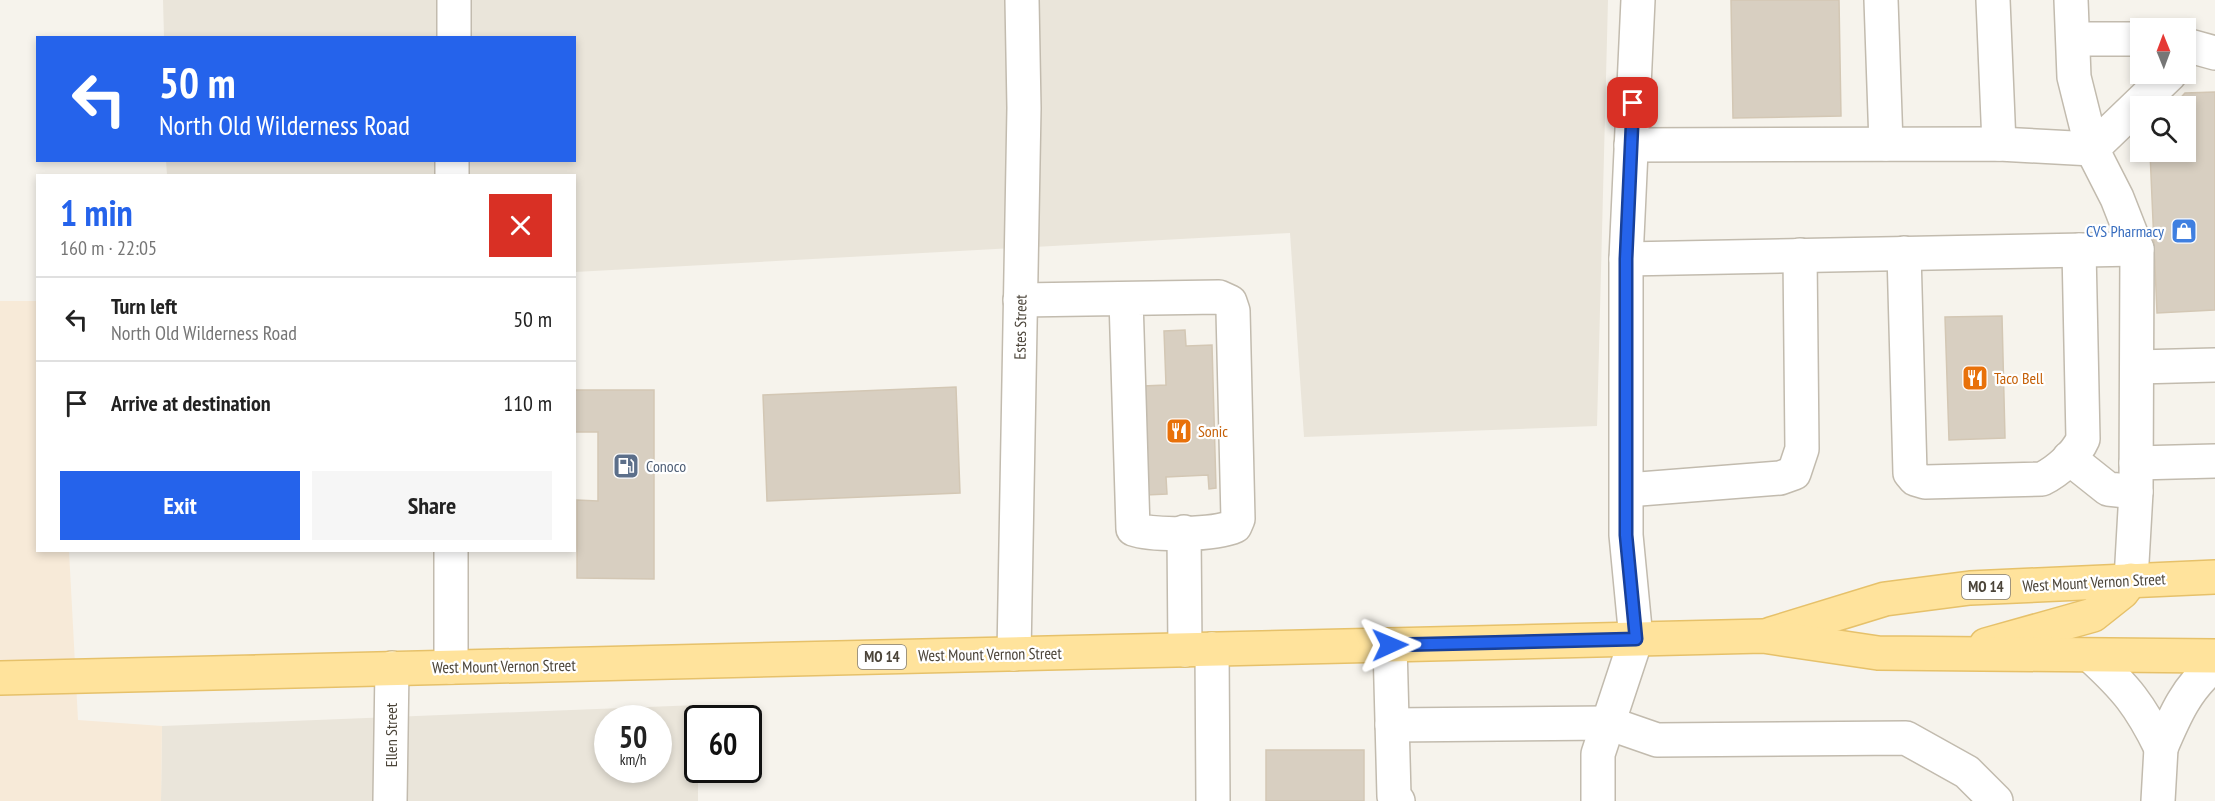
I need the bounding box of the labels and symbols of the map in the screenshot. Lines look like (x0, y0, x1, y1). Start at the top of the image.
north arrow (2130, 18, 2196, 84)
pin (1607, 77, 1658, 128)
shop icon: CVS Pharmacy (2169, 216, 2199, 246)
place label: CVS Pharmacy (2086, 221, 2164, 241)
street label: Estes Street (1009, 294, 1031, 360)
restaurant icon: Taco Bell (1960, 363, 1990, 393)
place label: Taco Bell (1994, 368, 2044, 388)
restaurant icon: Sonic (1164, 416, 1194, 446)
place label: Sonic (1198, 421, 1228, 441)
fuel station icon: Conoco (611, 451, 641, 481)
place label: Conoco (646, 456, 686, 476)
street label: West Mount Vernon Street (2022, 568, 2167, 596)
road number: MO 14 (1962, 575, 2010, 599)
position arrow (1358, 613, 1422, 677)
street label: West Mount Vernon Street (918, 643, 1063, 665)
road number: MO 14 (858, 645, 906, 669)
street label: West Mount Vernon Street (432, 655, 577, 677)
street label: Ellen Street (381, 702, 401, 767)
speed limit sign: 60 (684, 705, 762, 783)

